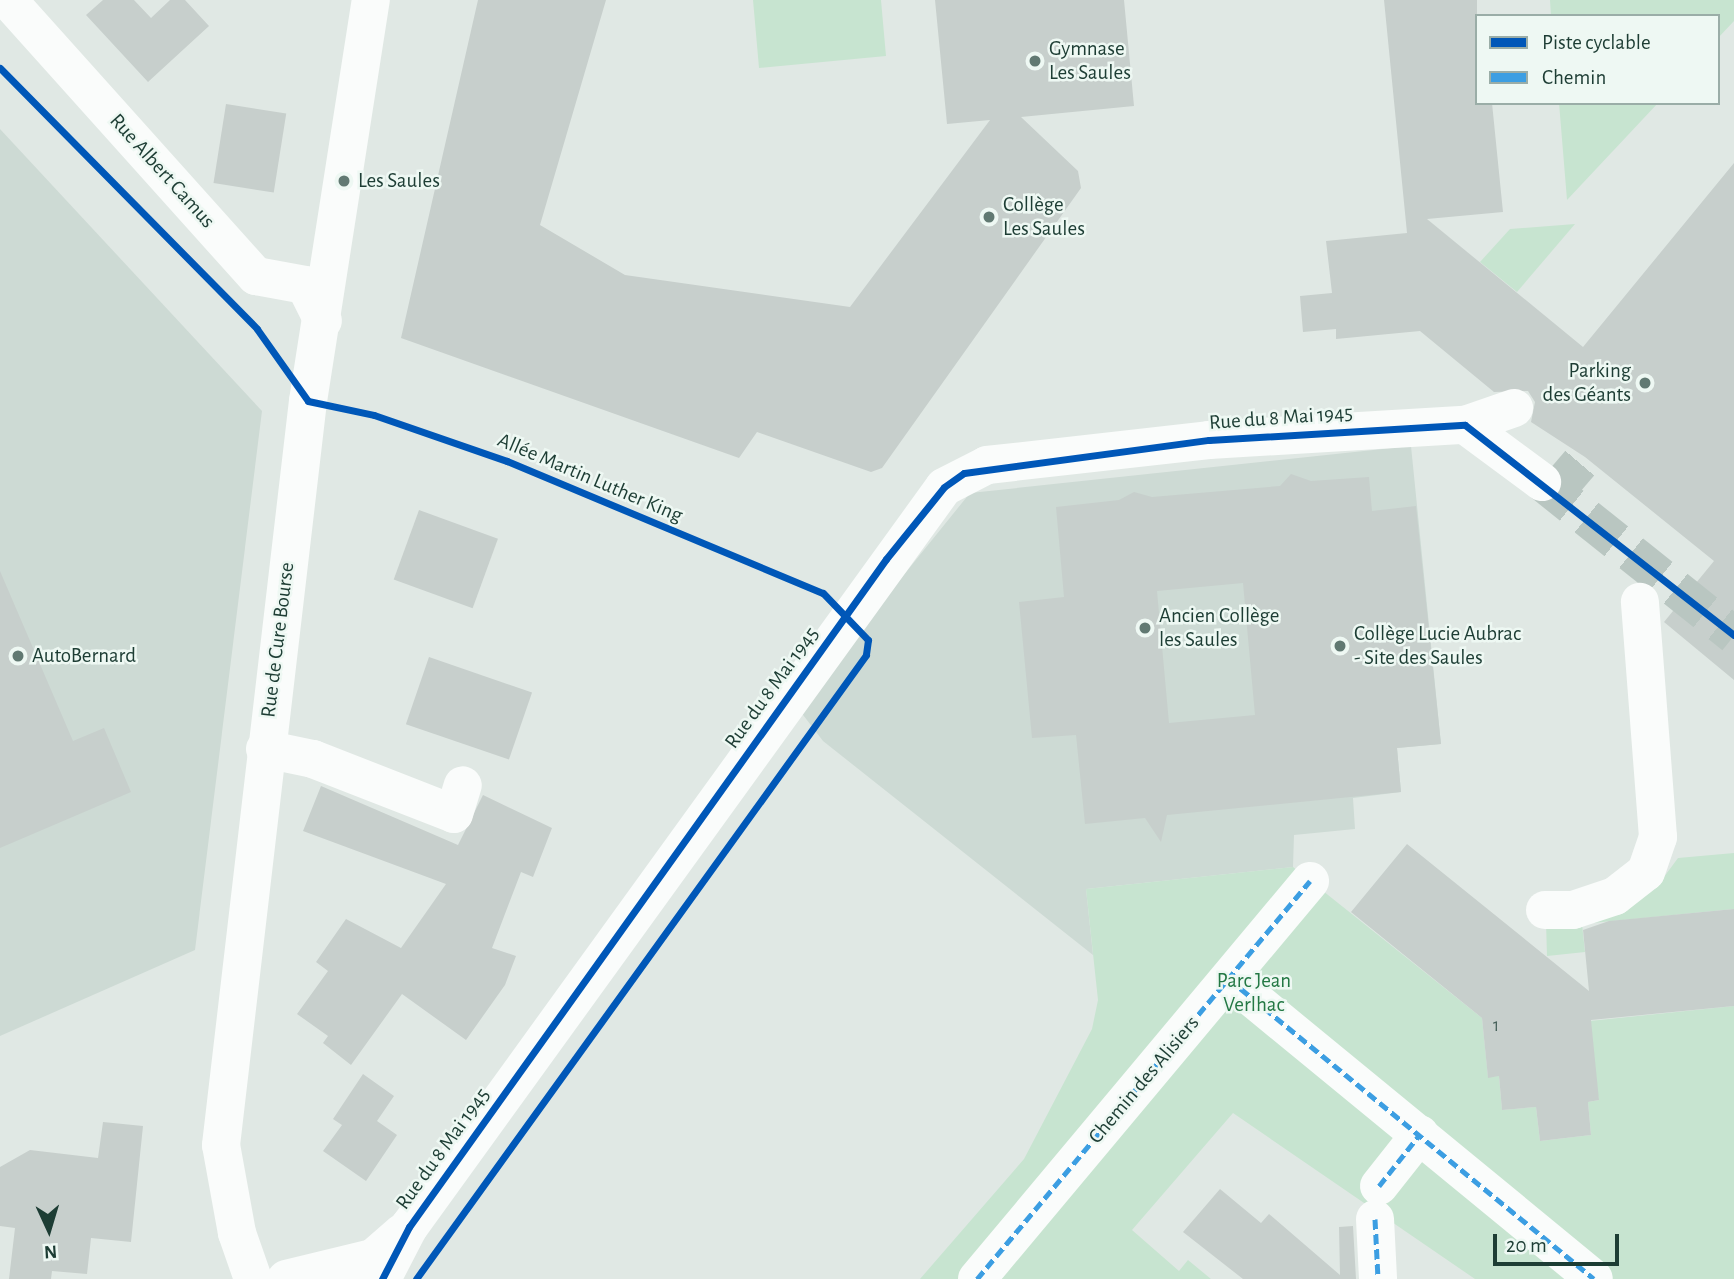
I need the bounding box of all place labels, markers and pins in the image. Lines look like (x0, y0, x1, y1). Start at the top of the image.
place label: Gymnase Les Saules (1049, 36, 1131, 86)
marker: Gymnase Les Saules (1027, 53, 1043, 69)
place label: Les Saules (358, 168, 440, 194)
marker: Les Saules (336, 173, 352, 189)
place label: Collège Les Saules (1003, 192, 1085, 242)
marker: Collège Les Saules (981, 209, 997, 225)
place label: Parking des Géants (1543, 358, 1631, 408)
marker: Parking des Géants (1637, 375, 1653, 391)
place label: Ancien Collège les Saules (1159, 603, 1279, 653)
marker: Ancien Collège les Saules (1137, 620, 1153, 636)
place label: Collège Lucie Aubrac - Site des Saules (1354, 621, 1521, 671)
marker: Collège Lucie Aubrac - Site des Saules (1332, 638, 1348, 654)
place label: AutoBernard (32, 643, 136, 669)
marker: AutoBernard (10, 648, 26, 664)

